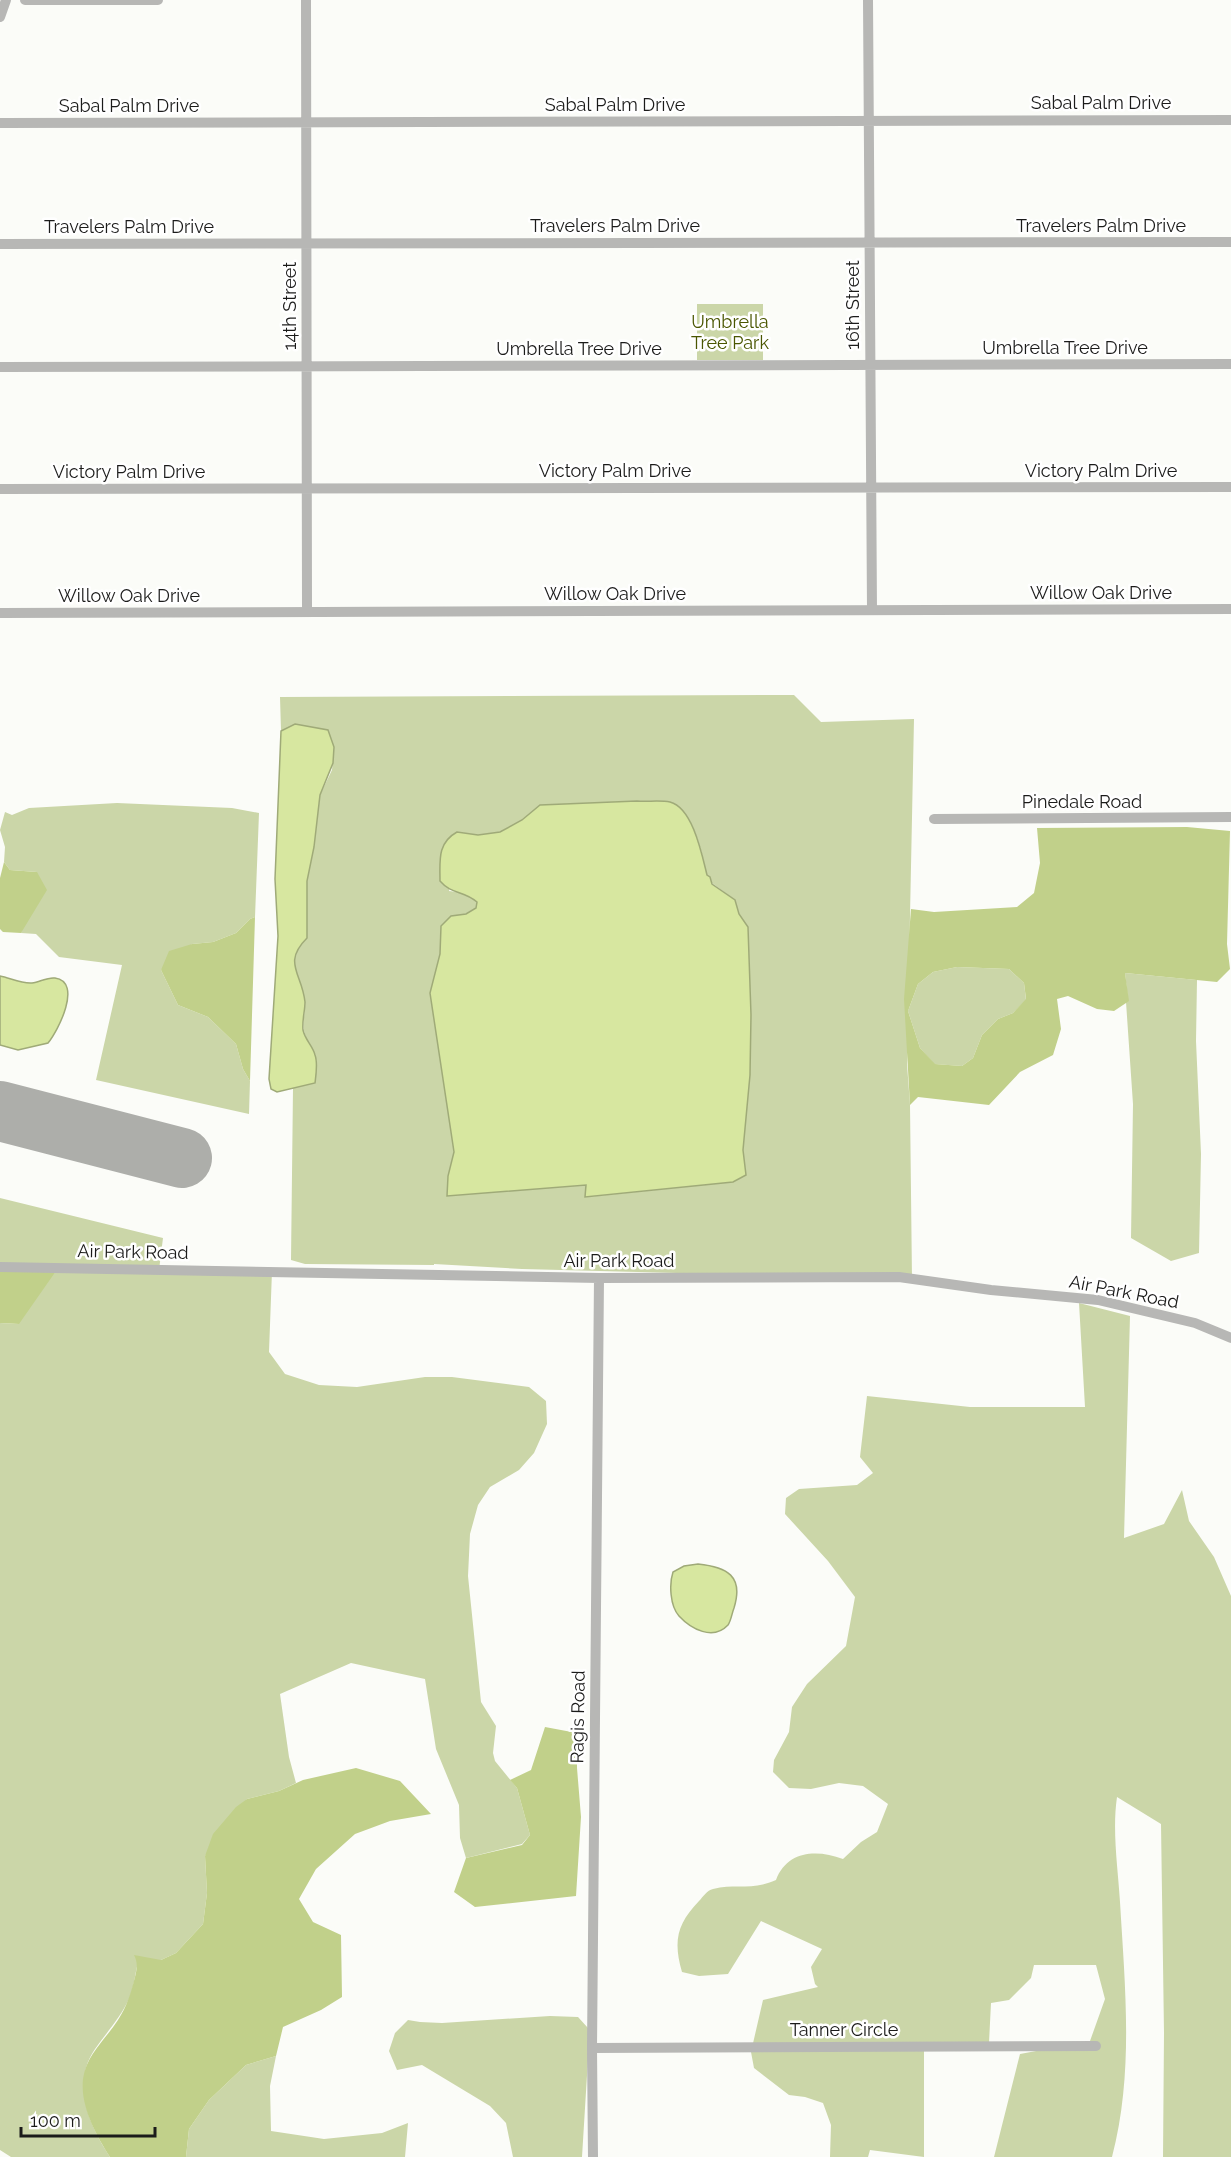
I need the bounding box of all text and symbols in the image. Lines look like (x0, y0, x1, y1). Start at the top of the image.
street label: Sabal Palm Drive (1031, 92, 1172, 113)
street label: Sabal Palm Drive (545, 94, 686, 115)
street label: Sabal Palm Drive (59, 95, 200, 116)
street label: Travelers Palm Drive (530, 215, 700, 236)
street label: Travelers Palm Drive (1016, 215, 1186, 236)
street label: Travelers Palm Drive (44, 216, 214, 237)
street label: 16th Street (842, 260, 863, 350)
street label: 14th Street (279, 262, 300, 350)
park label: Umbrella Tree Park (691, 311, 769, 353)
street label: Umbrella Tree Drive (982, 337, 1148, 358)
street label: Umbrella Tree Drive (496, 338, 662, 359)
street label: Victory Palm Drive (539, 460, 692, 481)
street label: Victory Palm Drive (1025, 460, 1178, 481)
street label: Victory Palm Drive (53, 461, 206, 482)
street label: Willow Oak Drive (1030, 582, 1172, 603)
street label: Willow Oak Drive (544, 583, 686, 604)
street label: Willow Oak Drive (58, 585, 200, 606)
street label: Pinedale Road (1022, 791, 1142, 812)
street label: Air Park Road (77, 1240, 189, 1263)
street label: Air Park Road (563, 1250, 675, 1271)
street label: Air Park Road (1068, 1271, 1181, 1312)
street label: Ragis Road (566, 1670, 589, 1764)
street label: Tanner Circle (790, 2019, 899, 2040)
scale bar (21, 2100, 154, 2138)
text: 100 m (30, 2110, 81, 2131)

